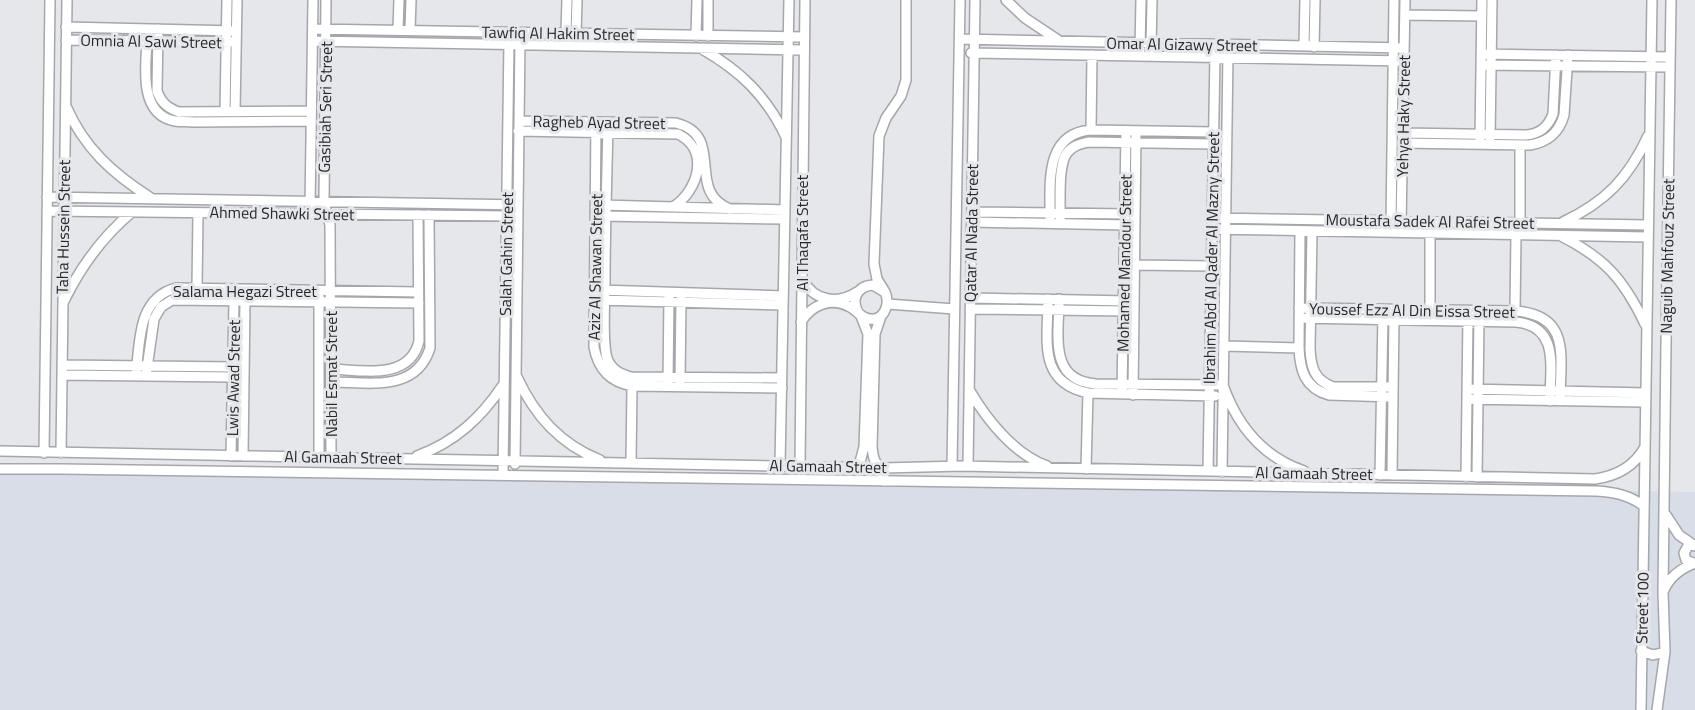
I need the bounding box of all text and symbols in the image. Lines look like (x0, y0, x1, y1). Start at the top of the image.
street label: Tawfiq Al Hakim Street (481, 20, 635, 46)
street label: Omnia Al Sawi Street (80, 28, 222, 54)
street label: Omar Al Gizawy Street (1106, 31, 1258, 57)
street label: Gasibiah Seri Street (312, 41, 338, 173)
street label: Yehya Haky Street (1390, 54, 1416, 177)
street label: Ragheb Ayad Street (532, 109, 666, 135)
street label: Ibrahim Abd Al Qader Al Mazny Street (1197, 131, 1225, 384)
street label: Taha Hussein Street (50, 159, 76, 294)
street label: Qatar Al Nada Street (958, 163, 984, 302)
street label: Al Thaqafa Street (790, 174, 814, 291)
street label: Mohamed Mandour Street (1110, 174, 1138, 352)
street label: Naguib Mahfouz Street (1654, 178, 1680, 334)
street label: Salah Gahin Street (493, 191, 519, 316)
street label: Aziz Al Shawan Street (582, 193, 608, 341)
street label: Ahmed Shawki Street (209, 200, 355, 226)
street label: Moustafa Sadek Al Rafei Street (1325, 207, 1535, 235)
street label: Salama Hegazi Street (173, 279, 317, 303)
street label: Youssef Ezz Al Din Eissa Street (1309, 296, 1515, 324)
street label: Nabil Esmat Street (319, 311, 343, 437)
street label: Lwis Awad Street (220, 319, 246, 436)
street label: Al Gamaah Street (284, 444, 402, 470)
street label: Al Gamaah Street (769, 453, 887, 479)
street label: Al Gamaah Street (1255, 460, 1373, 486)
street label: Street 100 (1629, 572, 1655, 644)

